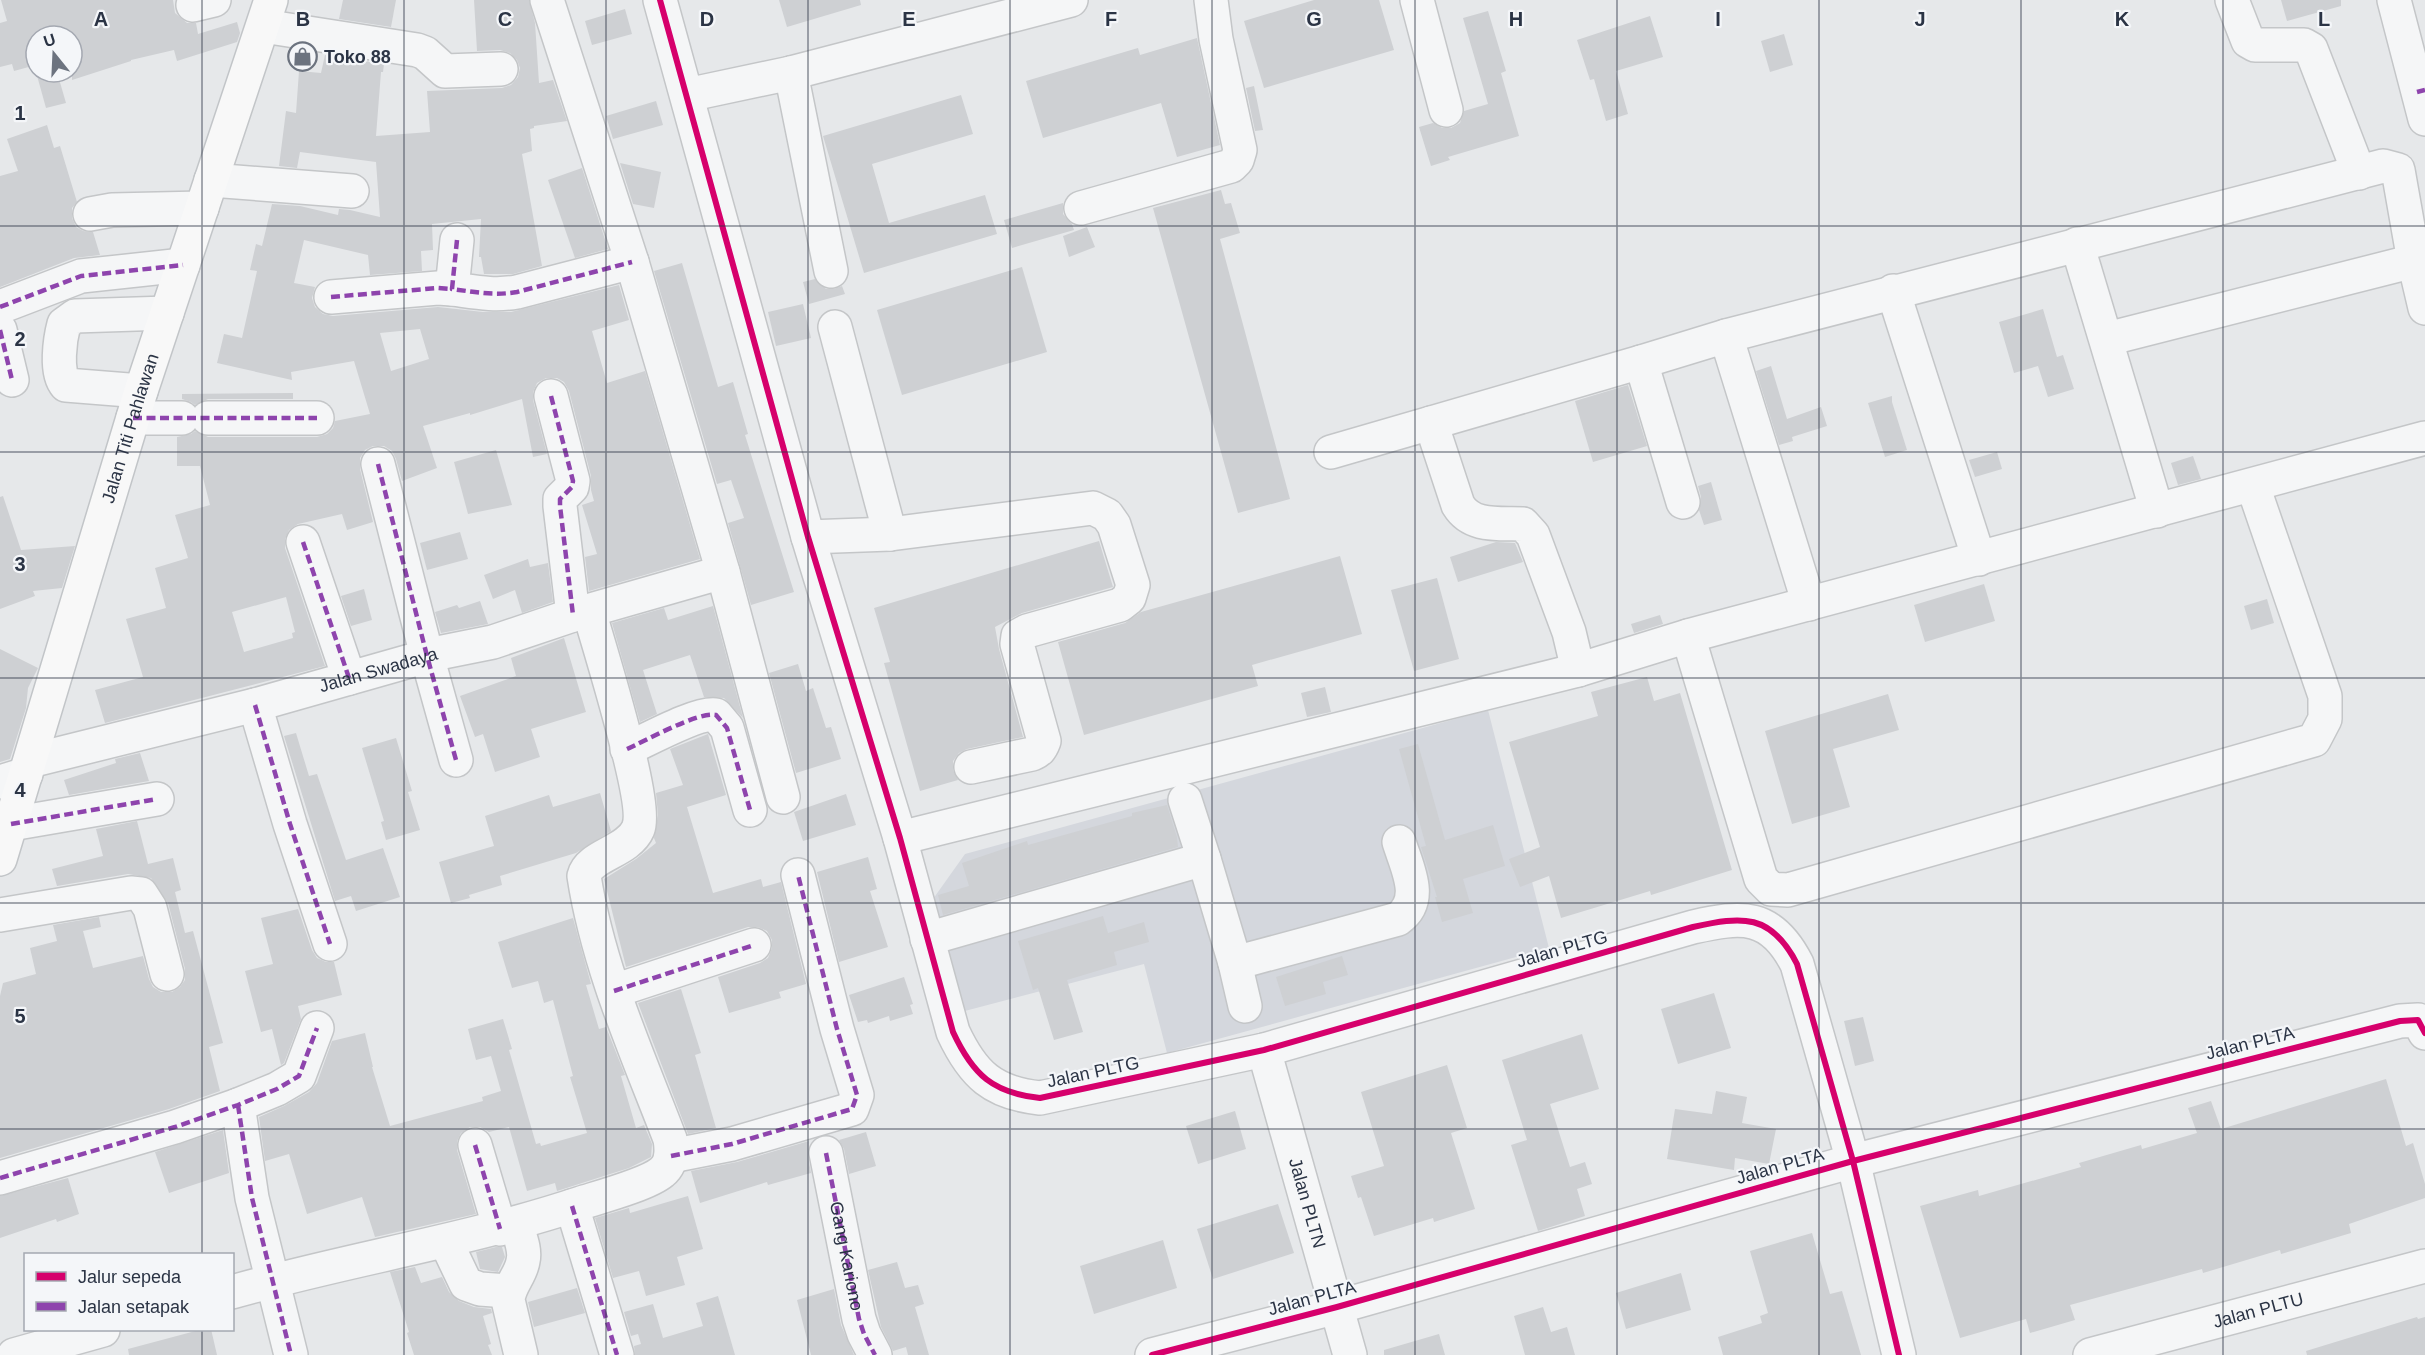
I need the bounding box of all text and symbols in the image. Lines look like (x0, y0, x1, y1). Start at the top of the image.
text: A (94, 8, 108, 30)
text: B (296, 8, 310, 30)
text: C (498, 8, 512, 30)
text: D (700, 8, 714, 30)
text: E (902, 8, 916, 30)
text: F (1105, 8, 1117, 30)
text: G (1306, 8, 1322, 30)
text: H (1509, 8, 1523, 30)
text: I (1715, 8, 1721, 30)
text: J (1914, 8, 1926, 30)
text: K (2115, 8, 2130, 30)
text: L (2318, 8, 2330, 30)
north arrow (24, 24, 84, 84)
text: U (41, 30, 58, 50)
shop icon: Toko 88 (287, 41, 319, 73)
place label: Toko 88 (324, 47, 391, 67)
text: 1 (14, 102, 26, 124)
text: 2 (14, 328, 26, 350)
street label: Jalan Titi Pahlawan (98, 351, 163, 505)
text: 3 (14, 553, 26, 575)
street label: Jalan Swadaya (317, 643, 441, 696)
text: 4 (14, 779, 26, 801)
street label: Jalan PLTG (1514, 926, 1610, 972)
text: 5 (14, 1005, 26, 1027)
street label: Jalan PLTA (2204, 1022, 2296, 1064)
street label: Jalan PLTG (1045, 1052, 1141, 1092)
street label: Jalan PLTA (1734, 1144, 1826, 1188)
street label: Jalan PLTN (1285, 1156, 1329, 1250)
street label: Gang Kariono (826, 1200, 867, 1312)
legend (24, 1253, 234, 1331)
text: Jalur sepeda (78, 1267, 182, 1287)
street label: Jalan PLTA (1266, 1277, 1358, 1319)
street label: Jalan PLTU (2211, 1289, 2306, 1332)
text: Jalan setapak (78, 1297, 190, 1317)

